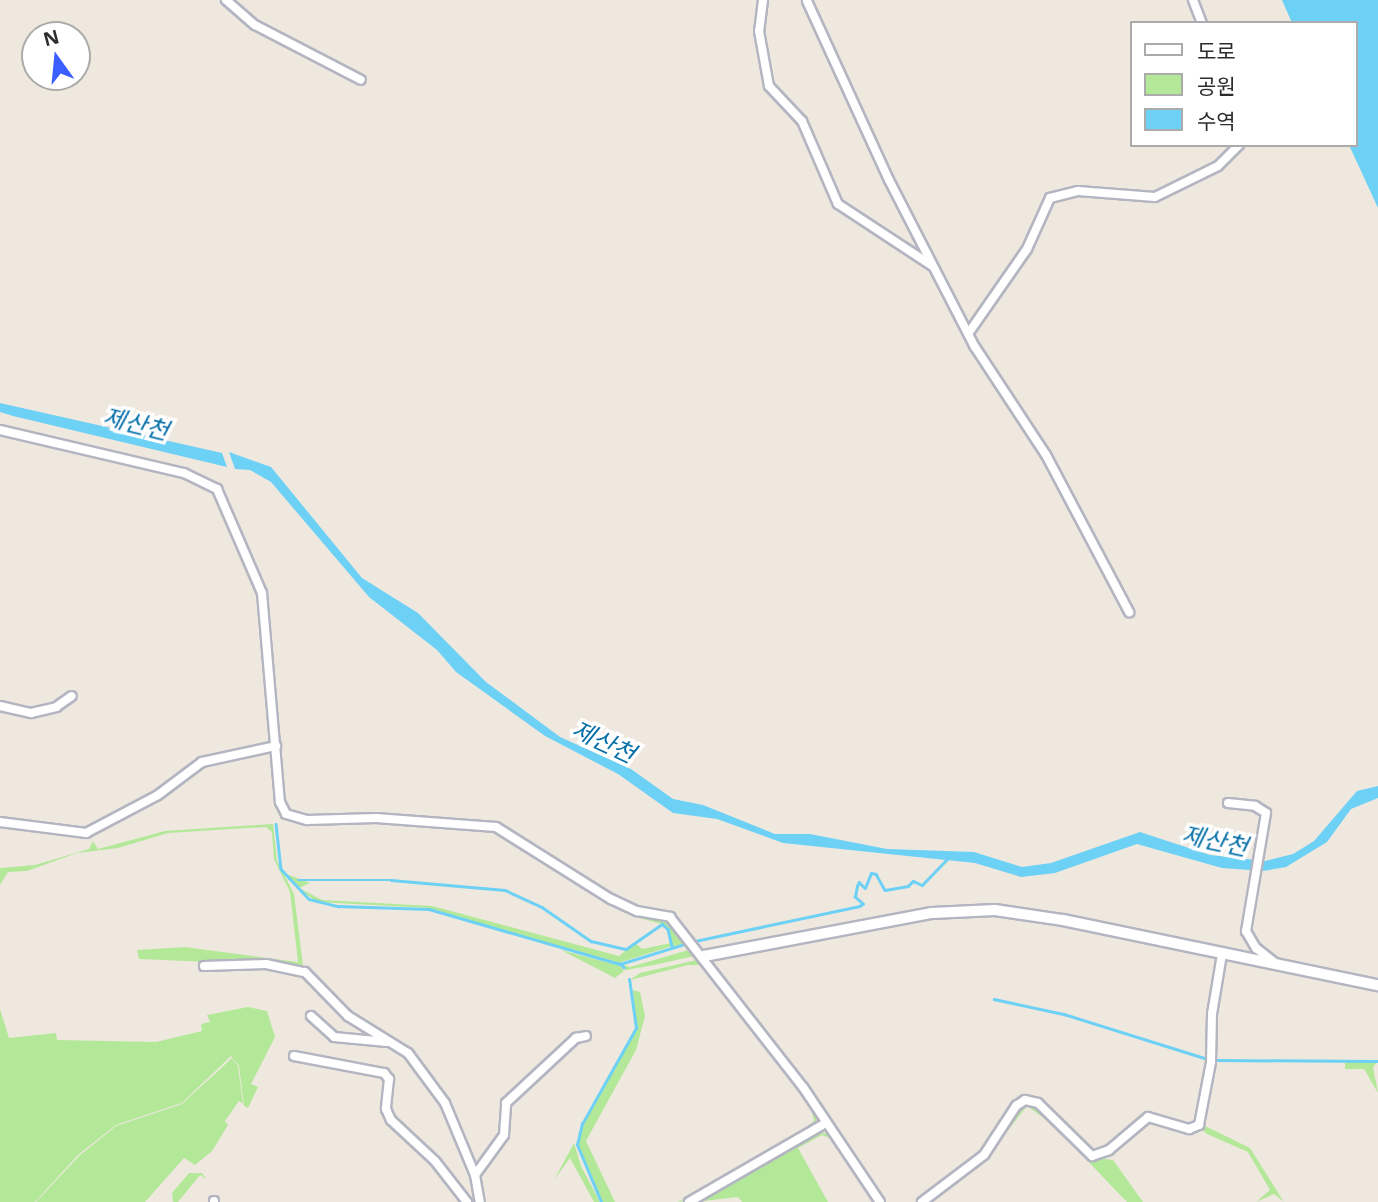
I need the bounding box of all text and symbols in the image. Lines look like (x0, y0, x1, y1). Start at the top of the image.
north arrow (21, 21, 91, 91)
legend (1130, 21, 1357, 147)
text: N (40, 23, 62, 52)
text: 도로 (1197, 37, 1236, 65)
text: 공원 (1197, 72, 1236, 100)
text: 수역 (1197, 107, 1236, 135)
water label: 제산천 (100, 401, 172, 445)
water label: 제산천 (568, 714, 640, 768)
water label: 제산천 (1180, 819, 1250, 861)

